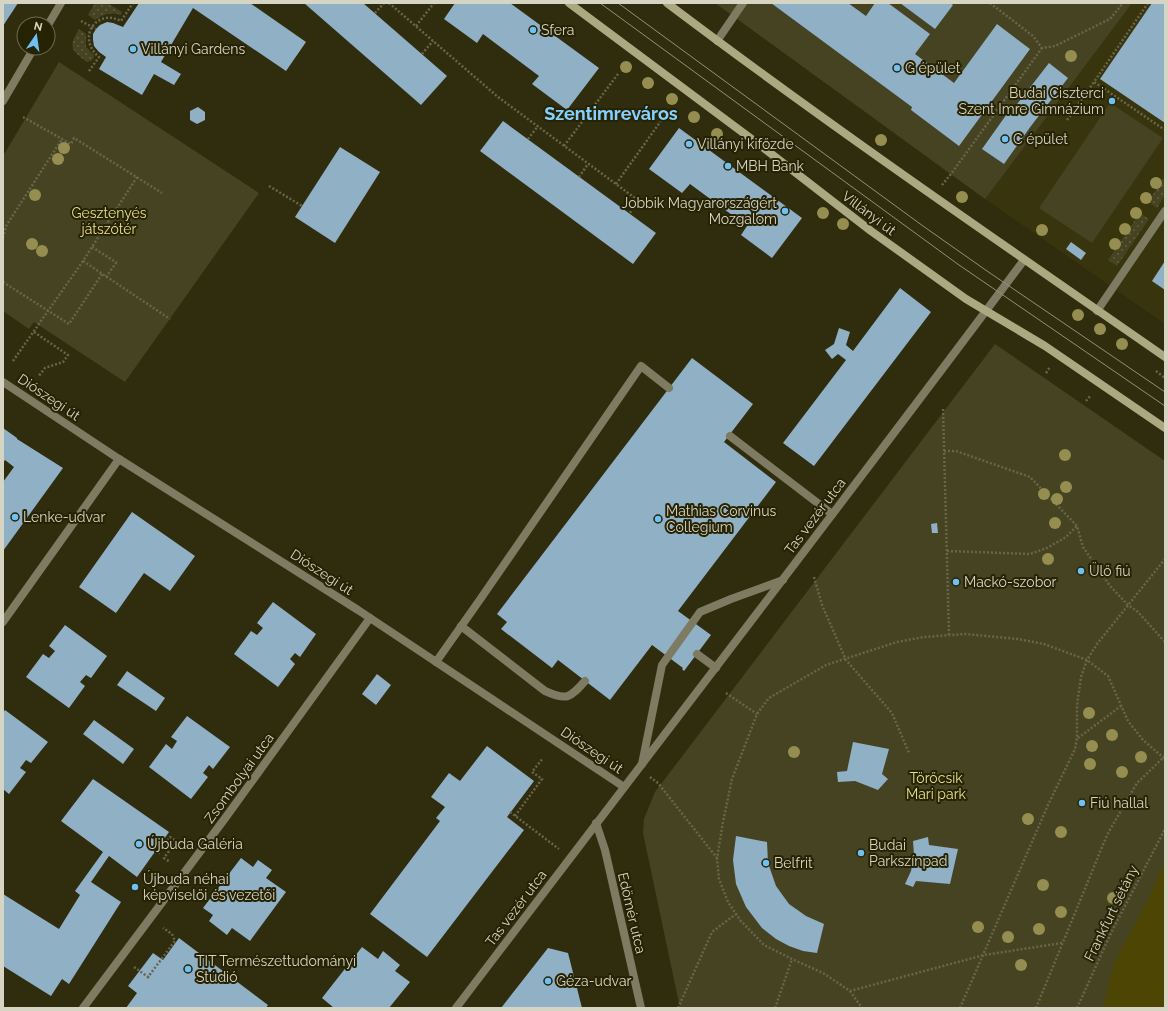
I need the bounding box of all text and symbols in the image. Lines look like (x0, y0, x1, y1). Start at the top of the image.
north arrow (16, 16, 56, 56)
text: N (33, 19, 44, 34)
place label: Sfera (541, 22, 575, 38)
marker: Sfera (528, 25, 538, 35)
place label: Villányi Gardens (141, 41, 245, 57)
marker: Villányi Gardens (128, 44, 138, 54)
place label: G épület (905, 60, 961, 76)
marker: G épület (892, 63, 902, 73)
place label: Budai Ciszterci Szent Imre Gimnázium (959, 85, 1104, 117)
marker: Budai Ciszterci Szent Imre Gimnázium (1107, 96, 1117, 106)
district label: Szentimreváros (544, 103, 678, 124)
place label: C épület (1013, 131, 1068, 147)
marker: C épület (1000, 134, 1010, 144)
place label: Villányi kifőzde (697, 136, 794, 152)
marker: Villányi kifőzde (684, 139, 694, 149)
place label: MBH Bank (736, 158, 805, 174)
marker: MBH Bank (723, 161, 733, 171)
street label: Villányi út (839, 188, 899, 239)
place label: Jobbik Magyarországért Mozgalom (622, 195, 777, 227)
park label: Gesztenyés játszótér (72, 205, 147, 237)
marker: Jobbik Magyarországért Mozgalom (780, 206, 790, 216)
street label: Diószegi út (15, 370, 83, 424)
street label: Tas vezér utca (781, 475, 849, 557)
place label: Mathias Corvinus Collegium (666, 503, 776, 535)
place label: Lenke-udvar (23, 509, 105, 525)
marker: Lenke-udvar (10, 512, 20, 522)
marker: Mathias Corvinus Collegium (653, 514, 663, 524)
street label: Diószegi út (288, 546, 357, 598)
place label: Ülő fiú (1089, 561, 1131, 579)
marker: Ülő fiú (1076, 566, 1086, 576)
place label: Mackó-szobor (964, 574, 1057, 590)
marker: Mackó-szobor (951, 577, 961, 587)
street label: Diószegi út (558, 723, 626, 777)
street label: Zsombolyai utca (201, 730, 277, 826)
park label: Törőcsik Mari park (906, 770, 967, 802)
place label: Fiú hallal (1090, 795, 1148, 811)
marker: Fiú hallal (1077, 798, 1087, 808)
place label: Újbuda Galéria (147, 835, 243, 852)
place label: Budai Parkszínpad (869, 837, 947, 869)
marker: Újbuda Galéria (134, 839, 144, 849)
marker: Budai Parkszínpad (856, 848, 866, 858)
place label: Belfrit (774, 855, 813, 871)
marker: Belfrit (761, 858, 771, 868)
street label: Frankfurt sétány (1081, 862, 1141, 964)
street label: Tas vezér utca (482, 867, 550, 949)
place label: Újbuda néhai képviselői és vezetői (143, 870, 275, 903)
street label: Edömér utca (615, 871, 649, 955)
marker: Újbuda néhai képviselői és vezetői (130, 882, 140, 892)
place label: TIT Természettudományi Stúdió (196, 953, 356, 985)
marker: TIT Természettudományi Stúdió (183, 964, 193, 974)
place label: Géza-udvar (556, 973, 632, 989)
marker: Géza-udvar (543, 976, 553, 986)

